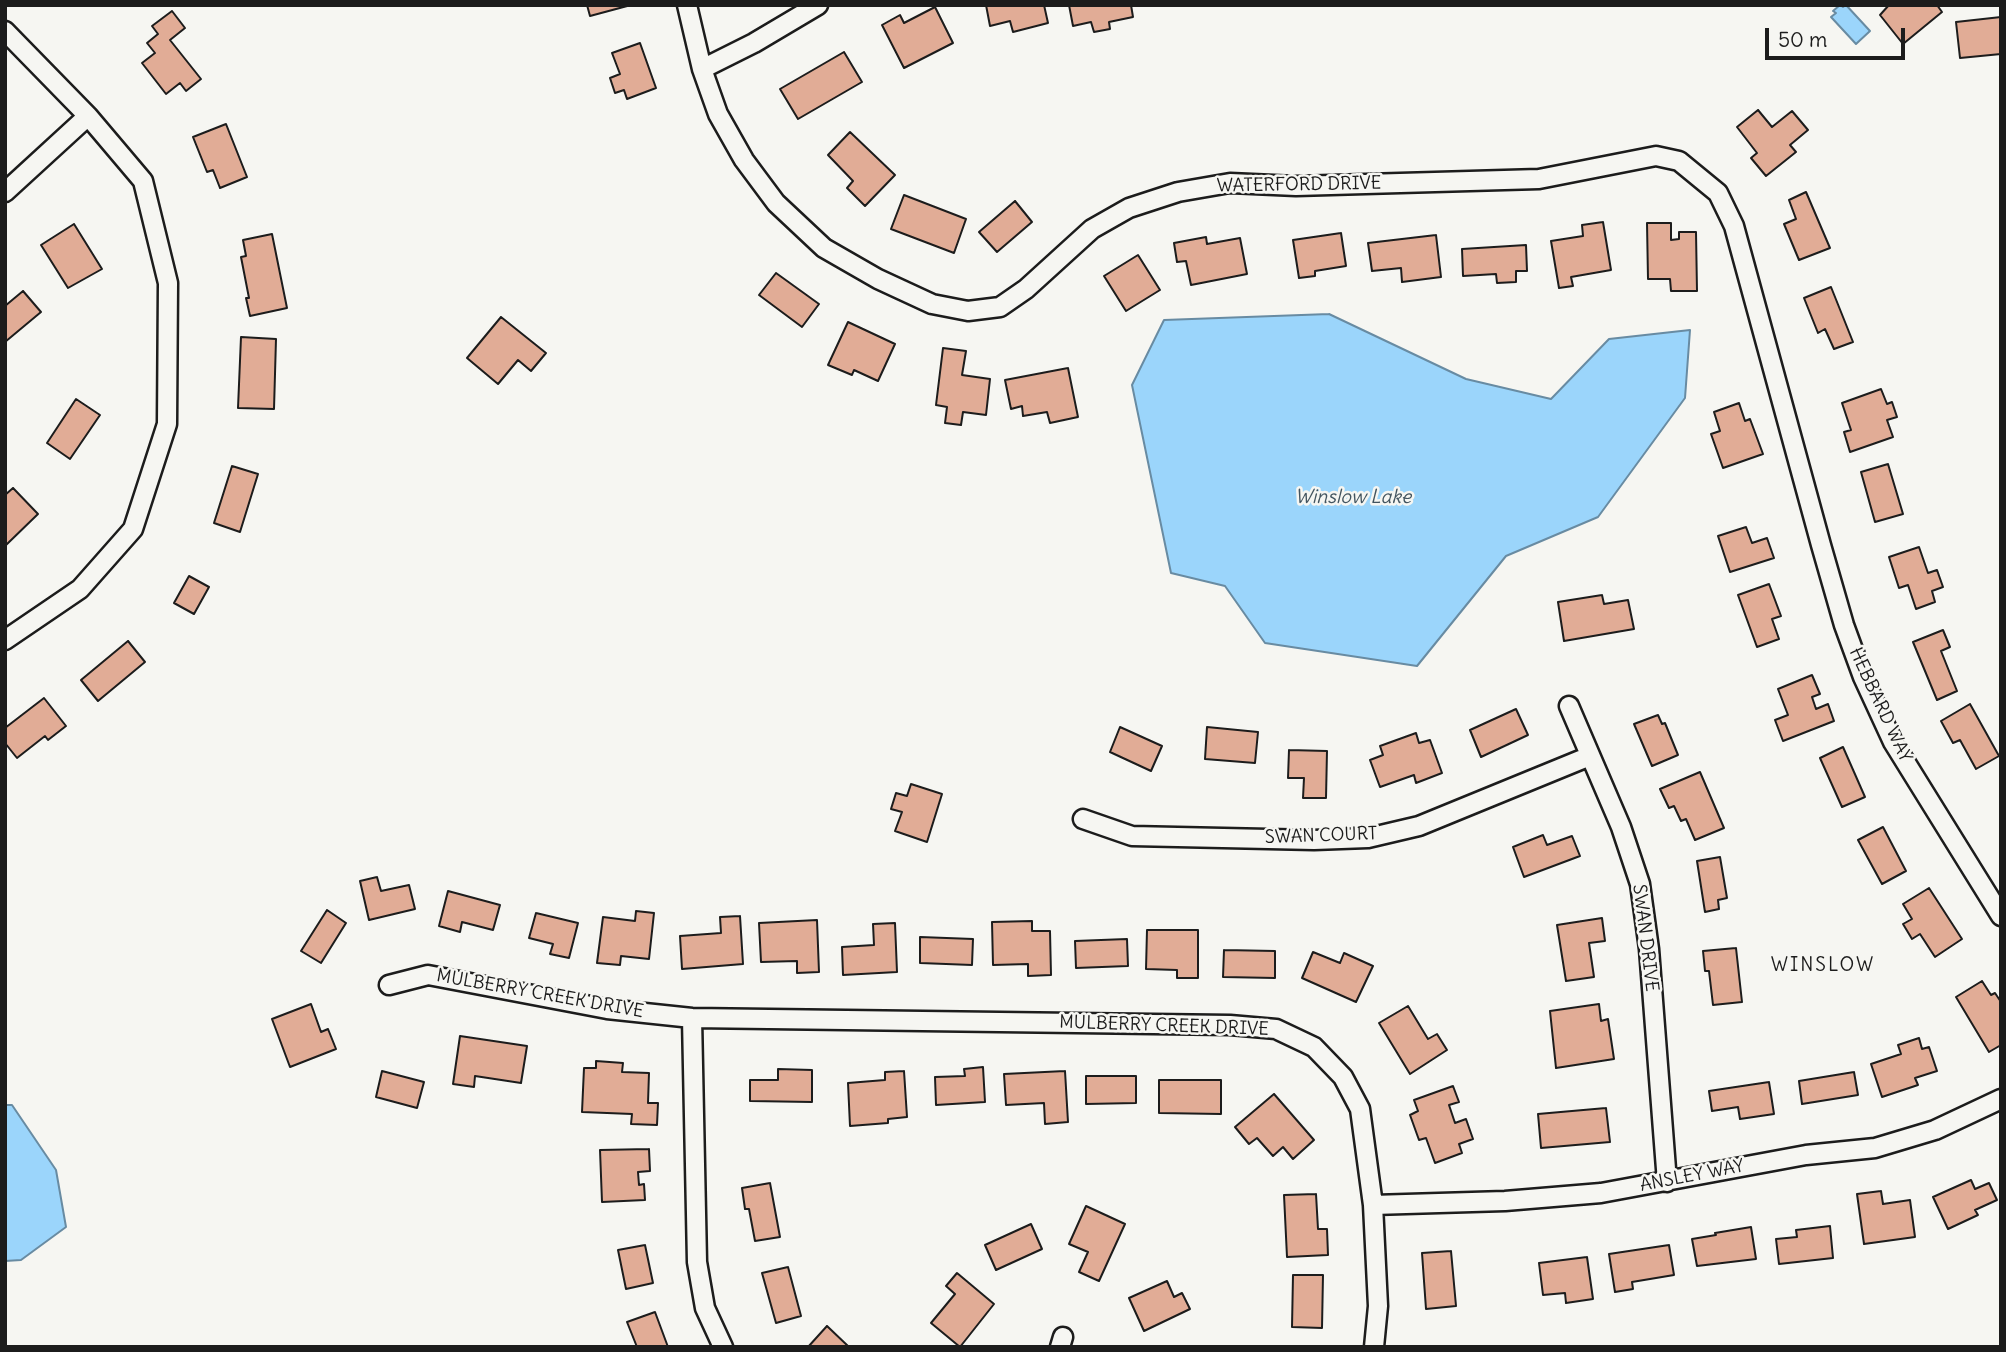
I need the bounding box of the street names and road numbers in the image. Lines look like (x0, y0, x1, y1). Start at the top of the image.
street label: WATERFORD DRIVE (1217, 173, 1381, 197)
street label: HEBBARD WAY (1844, 644, 1916, 766)
street label: SWAN COURT (1264, 823, 1378, 849)
street label: SWAN DRIVE (1628, 883, 1662, 993)
street label: MULBERRY CREEK DRIVE (435, 965, 645, 1023)
street label: MULBERRY CREEK DRIVE (1059, 1012, 1269, 1040)
street label: ANSLEY WAY (1638, 1155, 1746, 1197)

